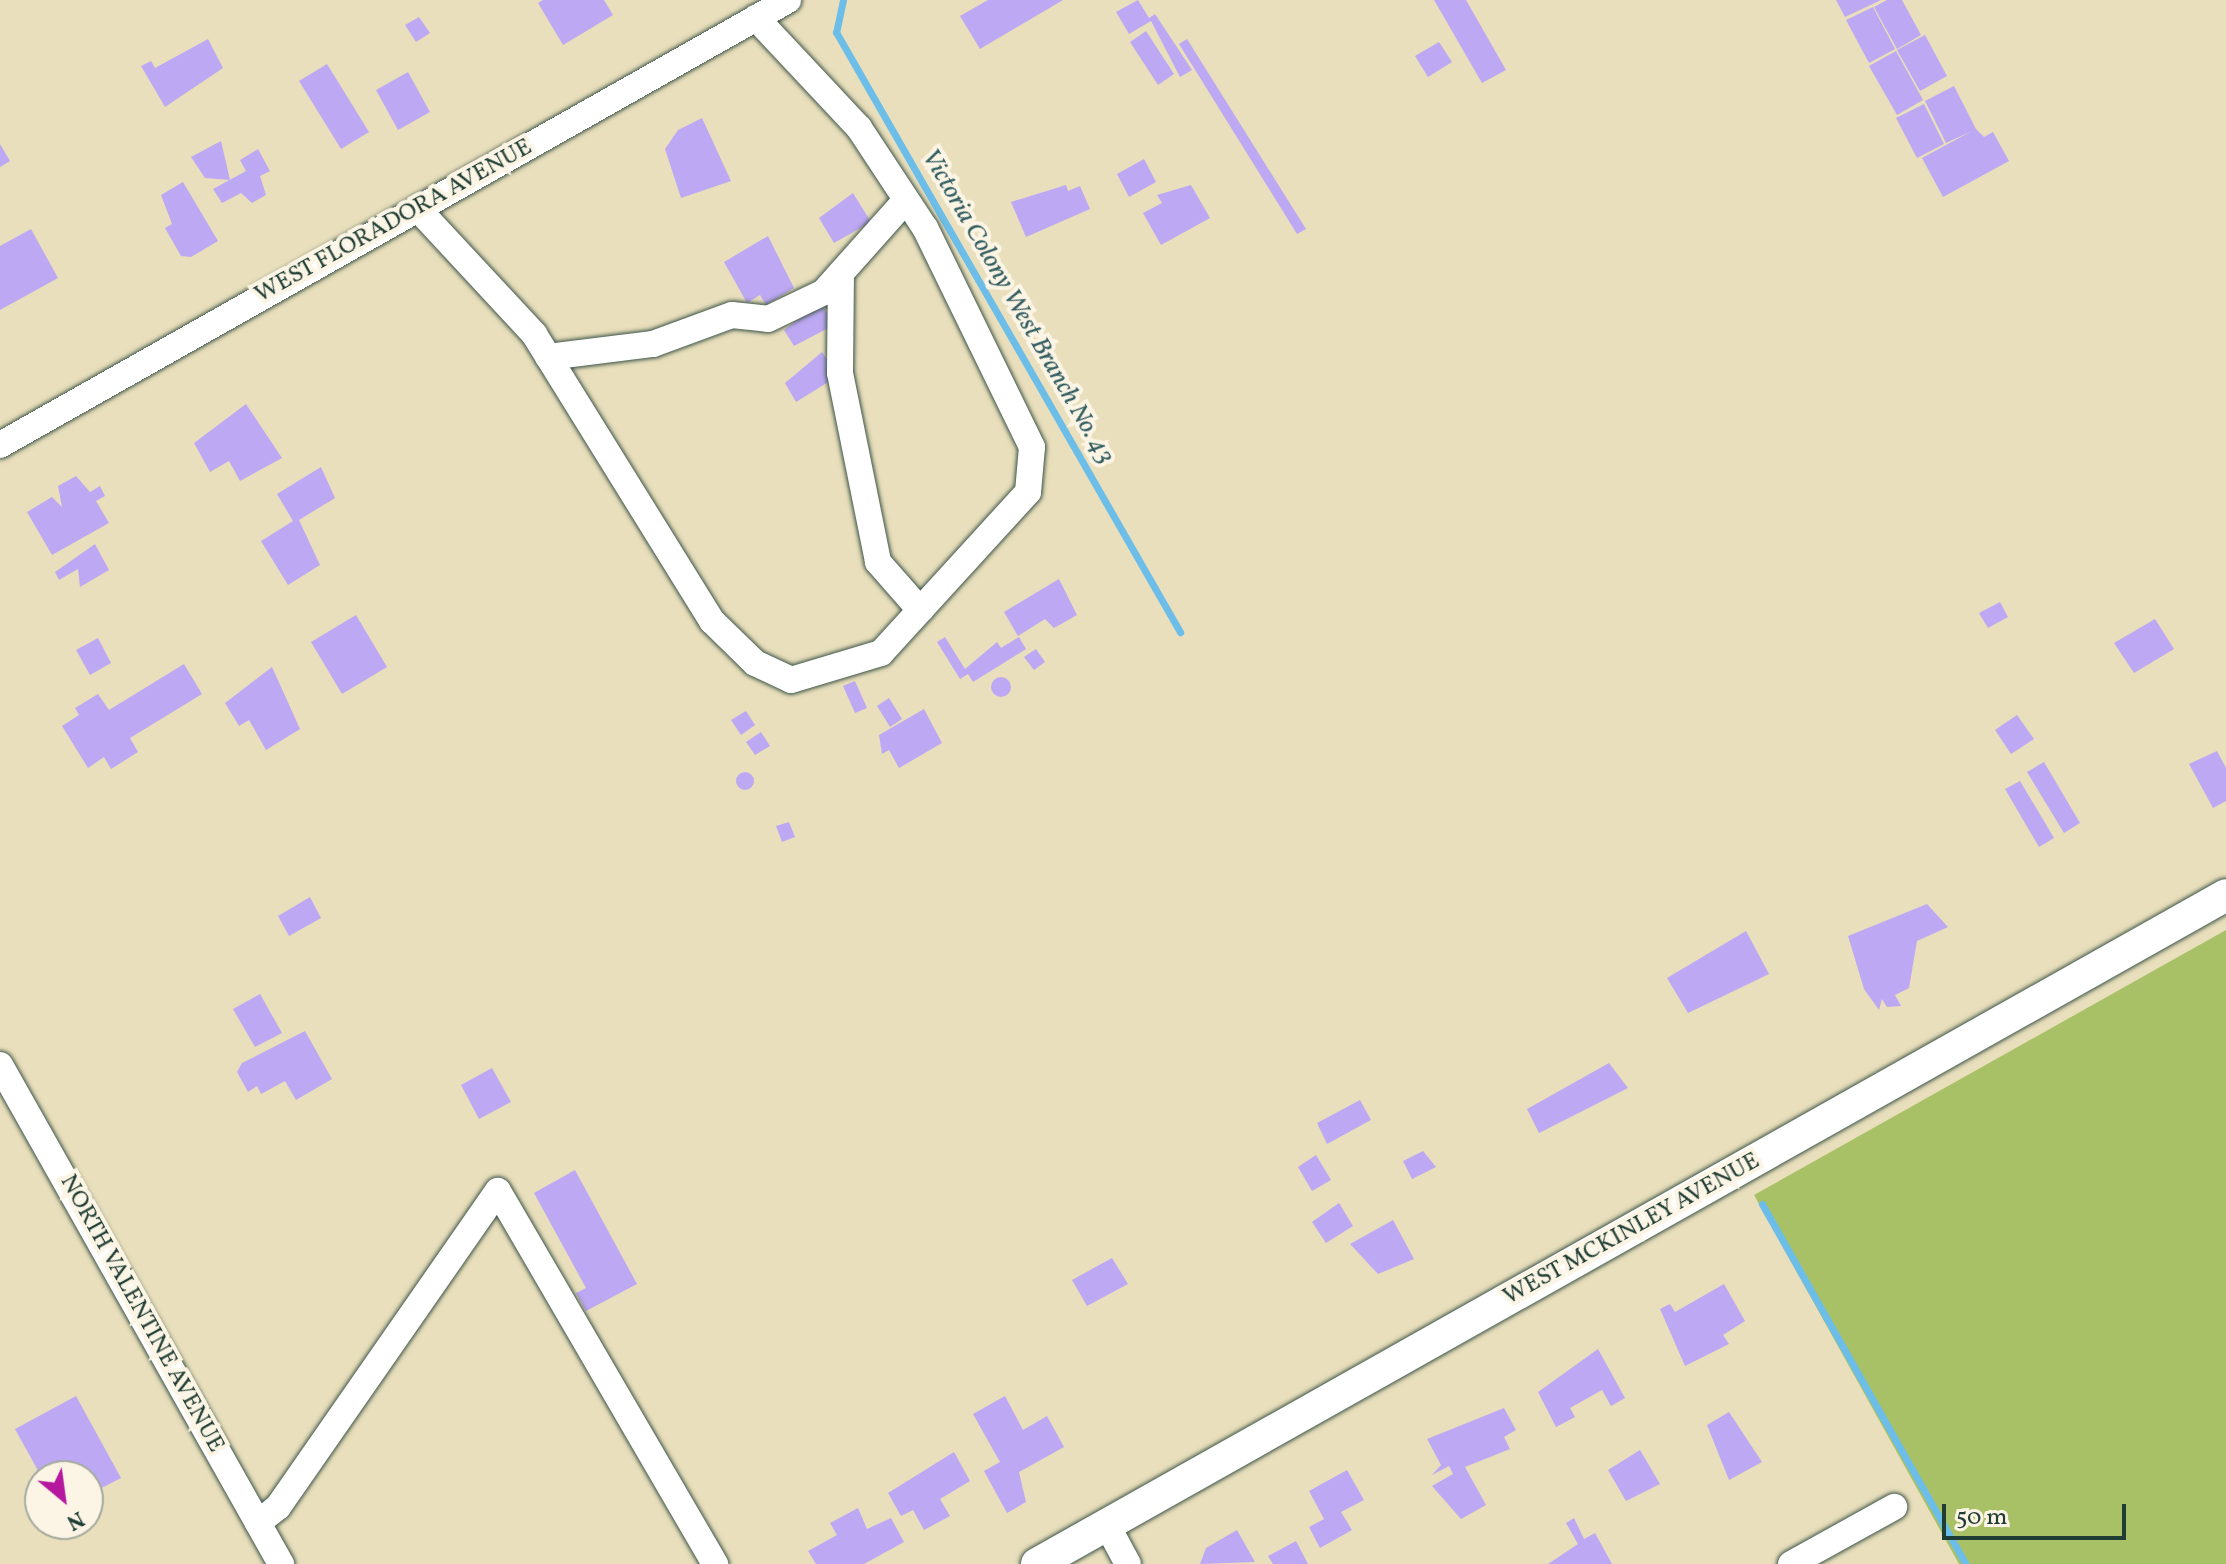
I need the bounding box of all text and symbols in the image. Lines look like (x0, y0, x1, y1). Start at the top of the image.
street label: WEST FLORADORA AVENUE (250, 133, 538, 311)
water label: Victoria Colony West Branch No. 43 (914, 144, 1120, 470)
street label: WEST MCKINLEY AVENUE (1498, 1147, 1766, 1313)
street label: NORTH VALENTINE AVENUE (52, 1170, 230, 1458)
north arrow (24, 1460, 104, 1540)
scale bar (1946, 1488, 2130, 1538)
text: 50 m (1956, 1501, 2008, 1535)
text: N (60, 1502, 89, 1537)

